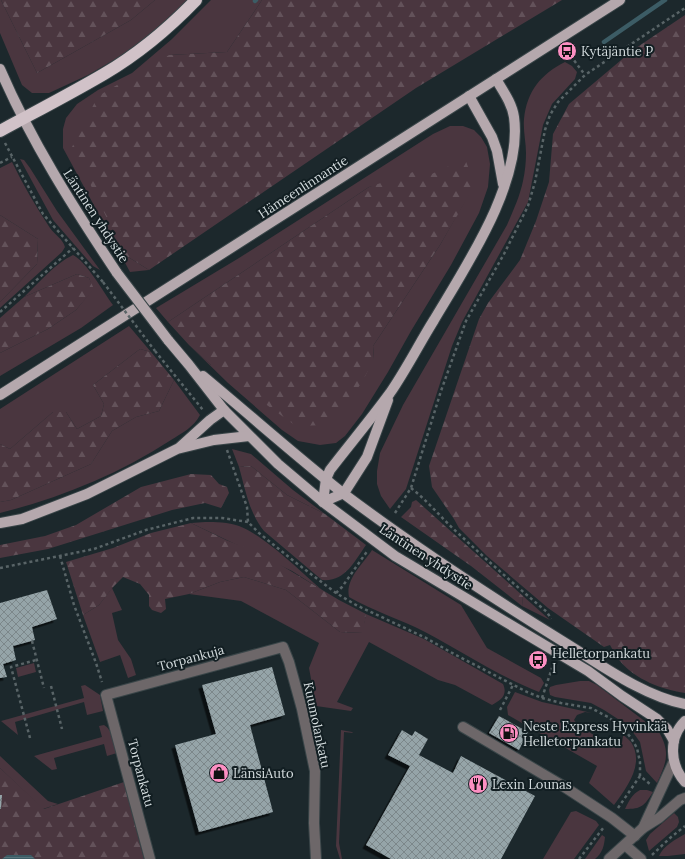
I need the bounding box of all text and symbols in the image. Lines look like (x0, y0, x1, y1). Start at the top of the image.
bus stop icon: Kytäjäntie P (556, 40, 578, 62)
place label: Kytäjäntie P (581, 43, 653, 60)
street label: Hämeenlinnantie (255, 152, 351, 222)
street label: Läntinen yhdystie (59, 166, 133, 266)
street label: Läntinen yhdystie (376, 520, 476, 594)
street label: Torpankuja (156, 641, 226, 675)
place label: Helletorpankatu I (552, 645, 650, 677)
bus stop icon: Helletorpankatu I (527, 649, 549, 671)
street label: Kuumolankatu (300, 680, 335, 770)
place label: Neste Express Hyvinkää Helletorpankatu (523, 718, 668, 750)
fuel station icon: Neste Express Hyvinkää Helletorpankatu (498, 722, 520, 744)
street label: Torpankatu (124, 737, 158, 809)
shop icon: LänsiAuto (208, 762, 230, 784)
place label: LänsiAuto (233, 765, 294, 782)
restaurant icon: Lexin Lounas (467, 773, 489, 795)
place label: Lexin Lounas (492, 776, 572, 793)

